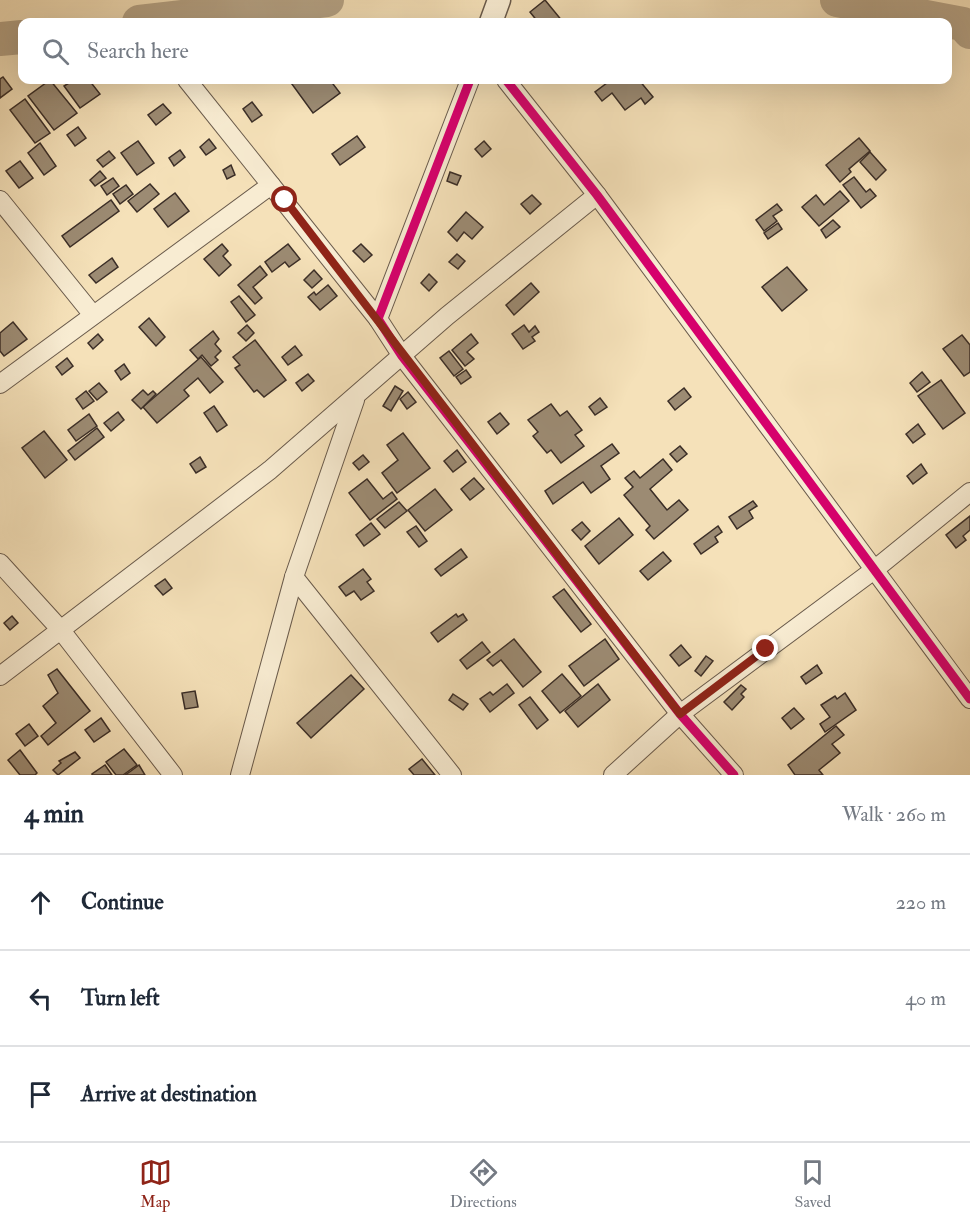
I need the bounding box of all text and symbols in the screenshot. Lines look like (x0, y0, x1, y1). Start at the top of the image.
search box (18, 18, 952, 84)
icon: search (39, 35, 72, 68)
text: Search here (87, 37, 189, 65)
route start (271, 186, 297, 212)
route end (752, 635, 778, 661)
text: 4 min (24, 798, 84, 830)
text: Walk · 260 m (842, 802, 946, 827)
icon: ahead (24, 886, 57, 919)
text: Continue (81, 888, 164, 916)
text: 220 m (896, 890, 946, 915)
icon: left (24, 982, 57, 1015)
text: Turn left (81, 984, 160, 1012)
text: 40 m (905, 986, 946, 1011)
icon: arrive (24, 1078, 57, 1111)
text: Arrive at destination (81, 1080, 257, 1108)
tab: Map (139, 1156, 172, 1212)
tab: Directions (450, 1156, 517, 1212)
tab: Saved (795, 1156, 831, 1212)

